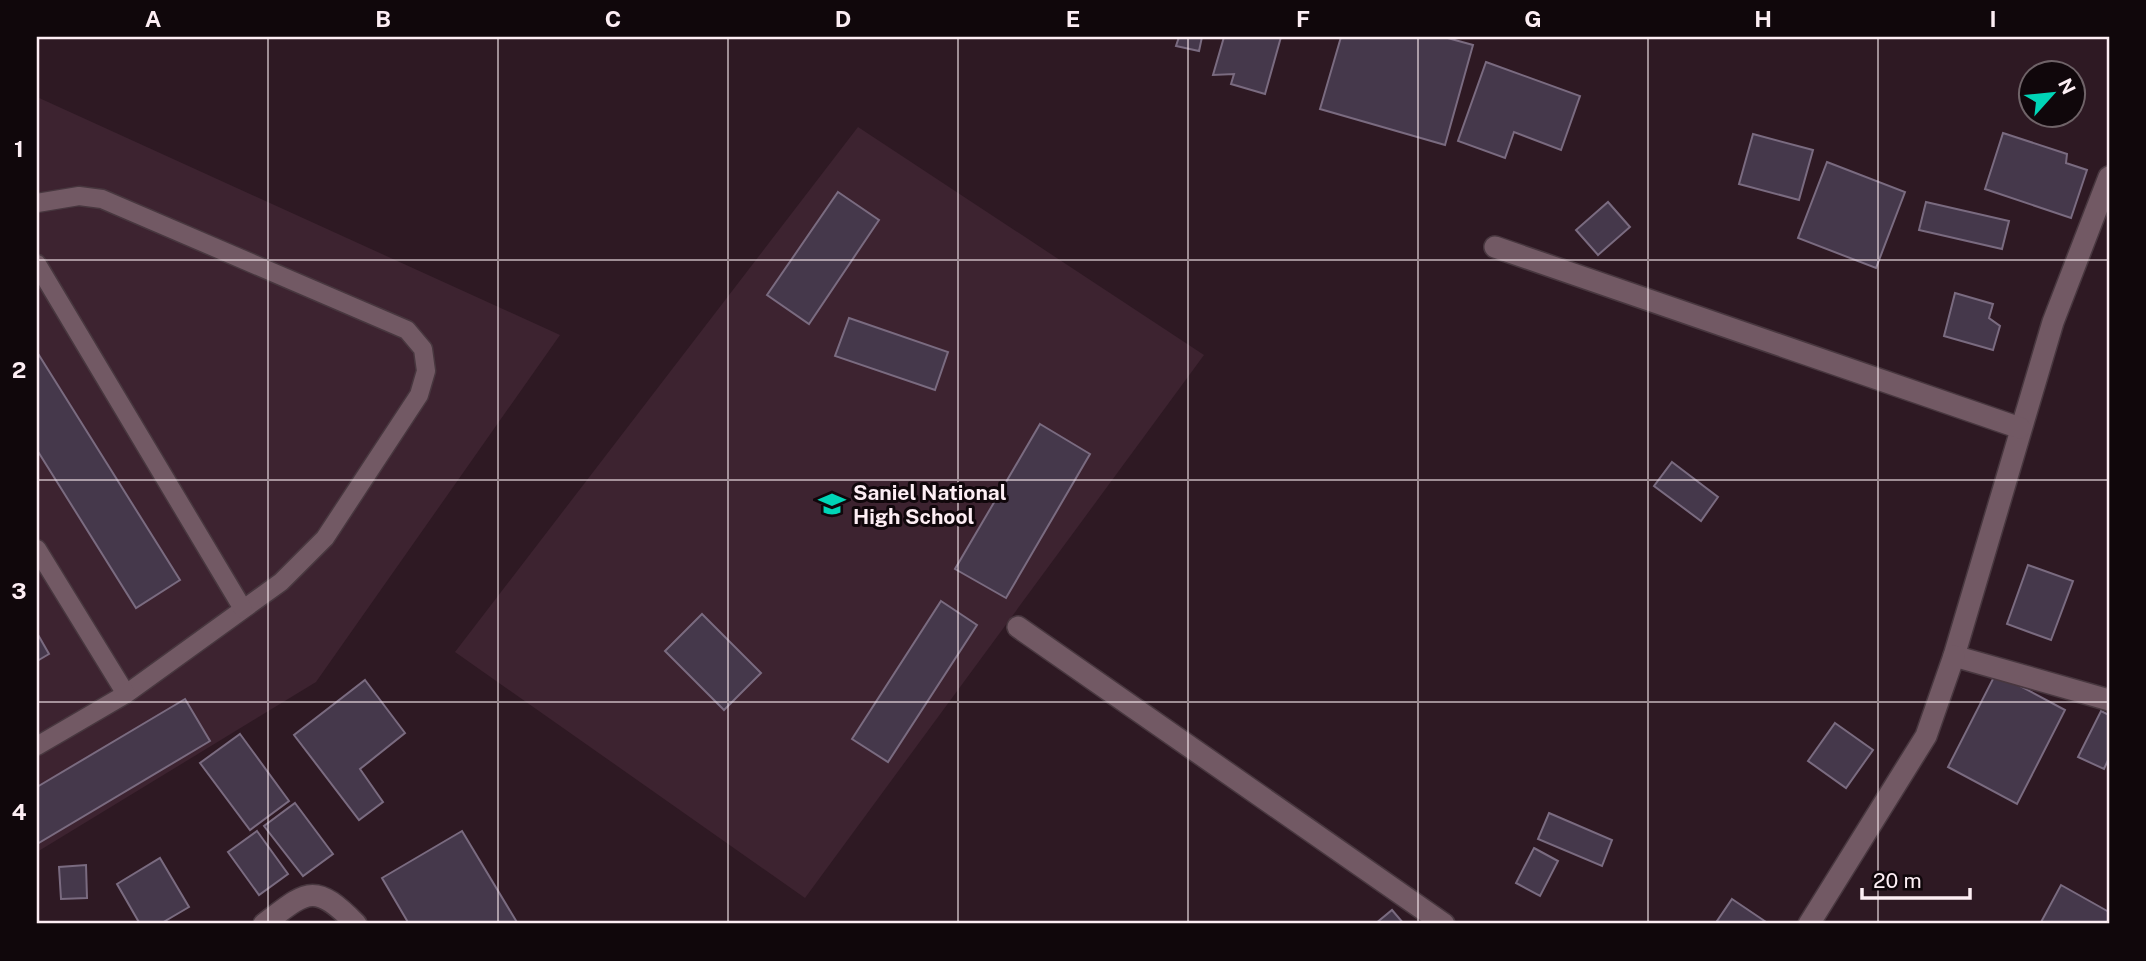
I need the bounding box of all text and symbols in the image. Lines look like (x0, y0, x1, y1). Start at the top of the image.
text: A (145, 5, 162, 32)
text: B (375, 5, 391, 32)
text: C (605, 5, 621, 32)
text: D (835, 5, 851, 32)
text: E (1066, 5, 1080, 32)
text: F (1296, 5, 1310, 32)
text: G (1524, 5, 1542, 32)
text: H (1754, 5, 1772, 32)
text: I (1989, 5, 1997, 32)
north arrow (2016, 60, 2086, 130)
text: N (2054, 75, 2080, 98)
text: 1 (14, 135, 24, 162)
text: 2 (12, 356, 26, 383)
place label: Saniel National High School (853, 480, 1007, 529)
school or university icon: Saniel National High School (817, 489, 847, 519)
text: 3 (11, 577, 27, 604)
text: 4 (11, 798, 27, 825)
scale bar (1862, 856, 1971, 900)
text: 20 m (1873, 868, 1922, 893)

